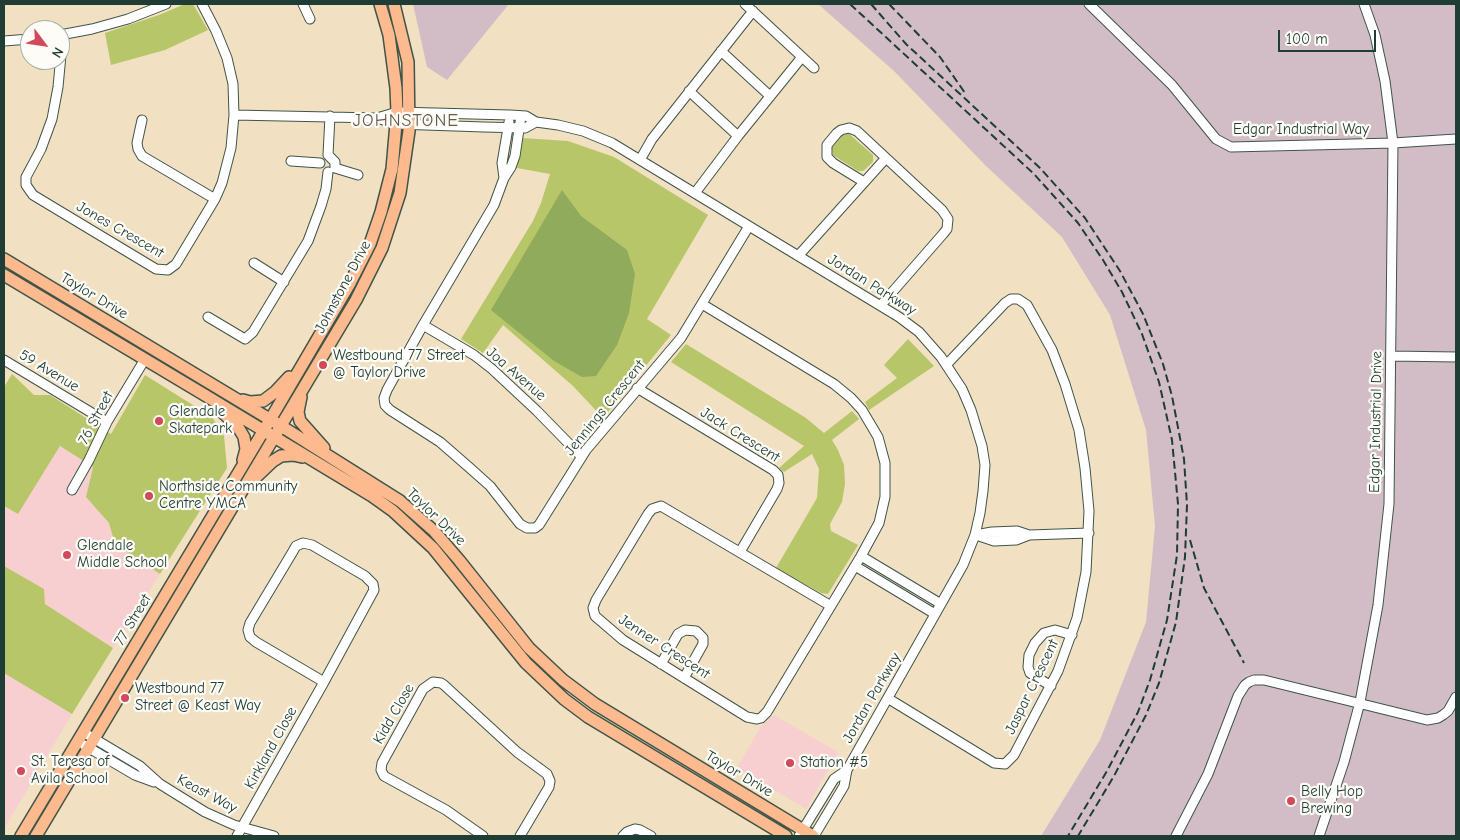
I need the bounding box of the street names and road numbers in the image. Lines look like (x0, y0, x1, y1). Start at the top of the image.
street label: Edgar Industrial Way (1233, 121, 1369, 139)
street label: Jones Crescent (73, 198, 167, 262)
street label: Johnstone Drive (311, 238, 375, 336)
street label: Jordan Parkway (824, 251, 920, 319)
street label: Taylor Drive (57, 269, 131, 323)
street label: Joa Avenue (482, 343, 550, 405)
street label: 59 Avenue (16, 346, 82, 396)
street label: Edgar Industrial Drive (1366, 351, 1386, 493)
street label: Jennings Crescent (561, 357, 649, 459)
street label: 76 Street (75, 388, 117, 448)
street label: Jack Crescent (697, 404, 783, 466)
street label: Taylor Drive (403, 484, 469, 550)
street label: 77 Street (111, 591, 155, 649)
street label: Jenner Crescent (615, 611, 713, 683)
street label: Jaspar Crescent (1001, 637, 1063, 737)
street label: Jordan Parkway (839, 650, 905, 746)
street label: Kidd Close (370, 681, 418, 747)
street label: Kirkland Close (241, 704, 301, 792)
street label: Taylor Drive (702, 747, 776, 801)
street label: Keast Way (174, 771, 240, 817)

